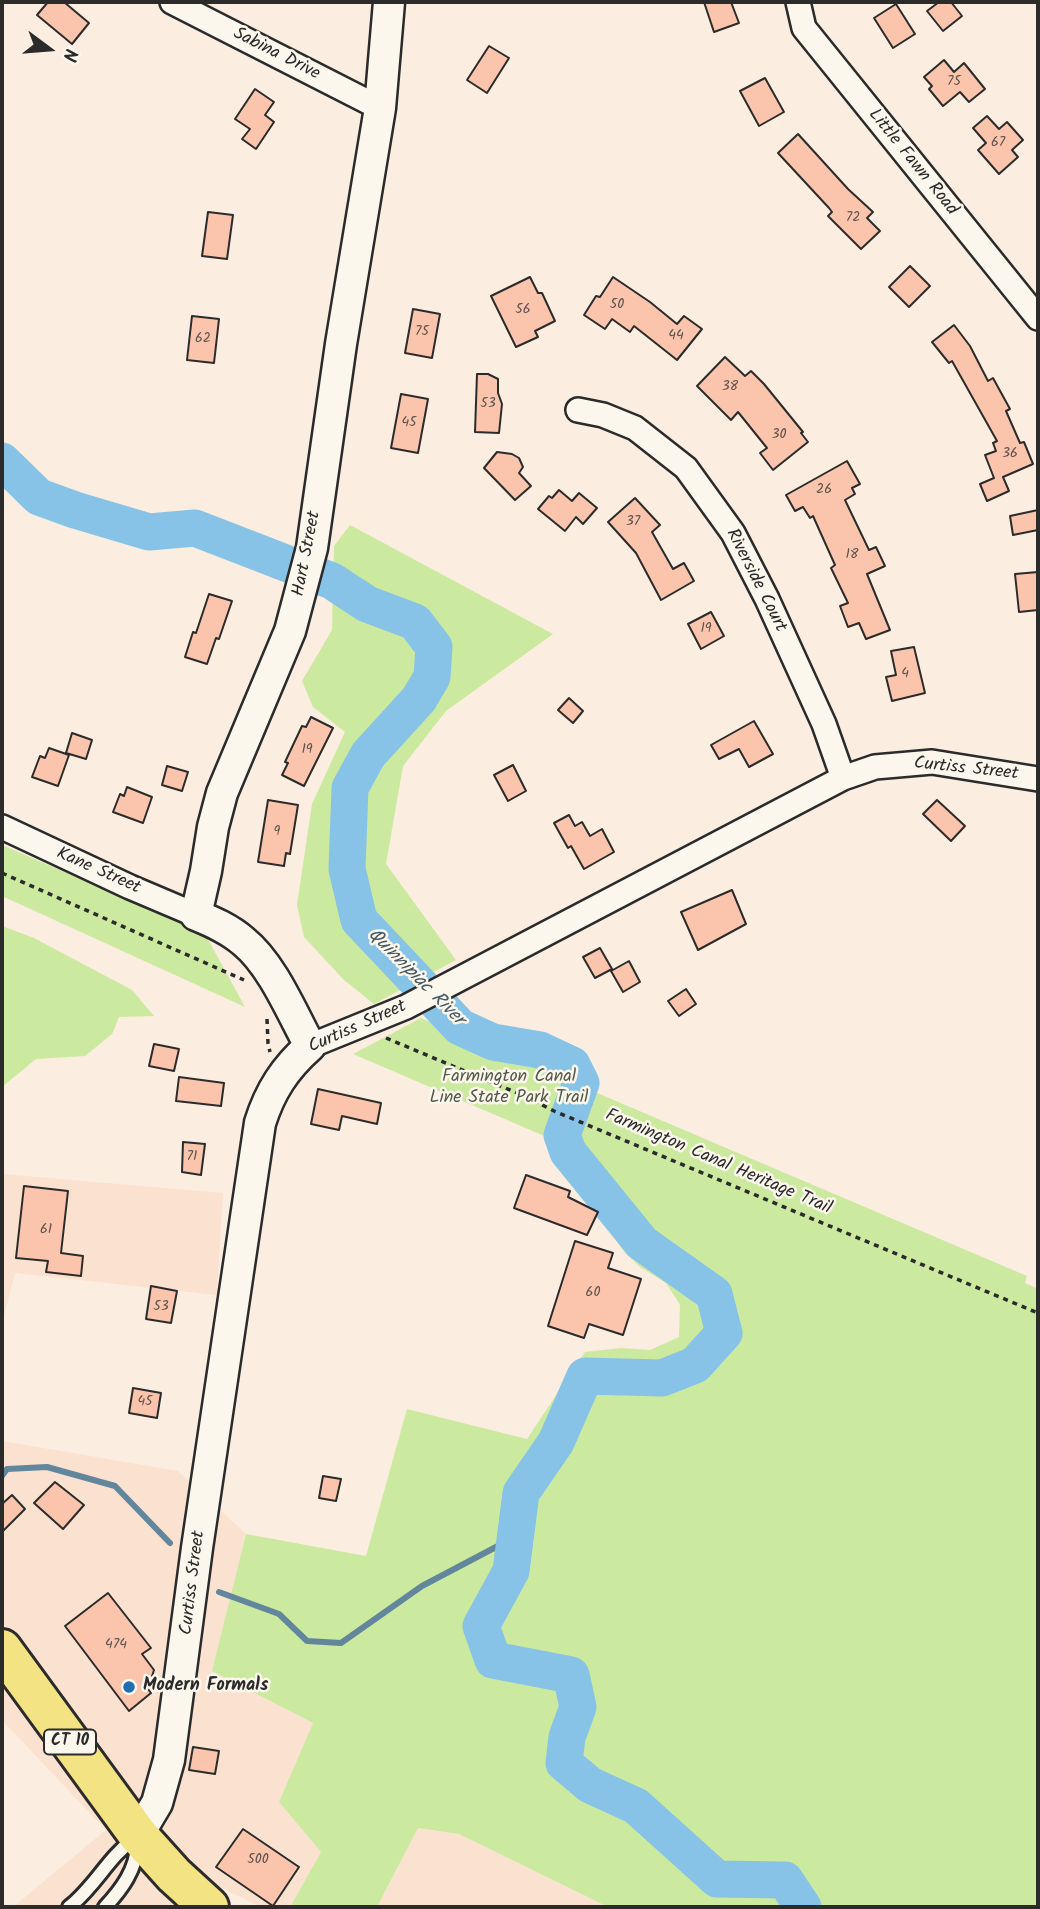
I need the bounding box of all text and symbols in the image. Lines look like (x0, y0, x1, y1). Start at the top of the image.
north arrow (14, 14, 84, 84)
street label: Sabina Drive (229, 24, 323, 86)
text: N (53, 45, 85, 65)
house number: 75 (947, 75, 961, 91)
street label: Little Fawn Road (862, 105, 962, 221)
house number: 67 (991, 136, 1005, 152)
house number: 72 (846, 211, 860, 227)
house number: 50 (610, 298, 624, 314)
house number: 56 (515, 303, 531, 319)
house number: 75 (415, 325, 429, 341)
house number: 44 (668, 329, 684, 345)
house number: 62 (195, 332, 211, 348)
house number: 38 (722, 380, 738, 396)
house number: 53 (480, 397, 496, 413)
house number: 45 (401, 416, 417, 432)
house number: 30 (772, 428, 786, 444)
house number: 36 (1002, 447, 1018, 463)
house number: 26 (816, 483, 832, 499)
street label: Hart Street (289, 510, 327, 598)
house number: 37 (626, 515, 640, 531)
street label: Riverside Court (720, 526, 790, 636)
house number: 18 (846, 548, 858, 564)
house number: 19 (700, 622, 712, 638)
house number: 4 (901, 667, 909, 683)
house number: 19 (301, 743, 313, 759)
street label: Curtiss Street (913, 754, 1019, 786)
house number: 9 (274, 825, 280, 841)
street label: Kane Street (53, 844, 143, 900)
water label: Quinnipiac River (362, 925, 468, 1031)
street label: Curtiss Street (306, 997, 410, 1059)
park label: Farmington Canal Line State Park Trail (430, 1067, 588, 1110)
street label: Farmington Canal Heritage Trail (602, 1105, 834, 1221)
house number: 71 (187, 1150, 197, 1166)
house number: 61 (40, 1223, 52, 1239)
house number: 60 (586, 1286, 600, 1302)
house number: 53 (153, 1300, 169, 1316)
house number: 45 (137, 1395, 153, 1411)
street label: Curtiss Street (177, 1530, 211, 1636)
house number: 474 (105, 1638, 127, 1654)
place label: Modern Formals (143, 1676, 268, 1698)
marker: Modern Formals (121, 1679, 137, 1695)
road number: CT 10 (44, 1730, 96, 1754)
house number: 500 (247, 1853, 269, 1869)

